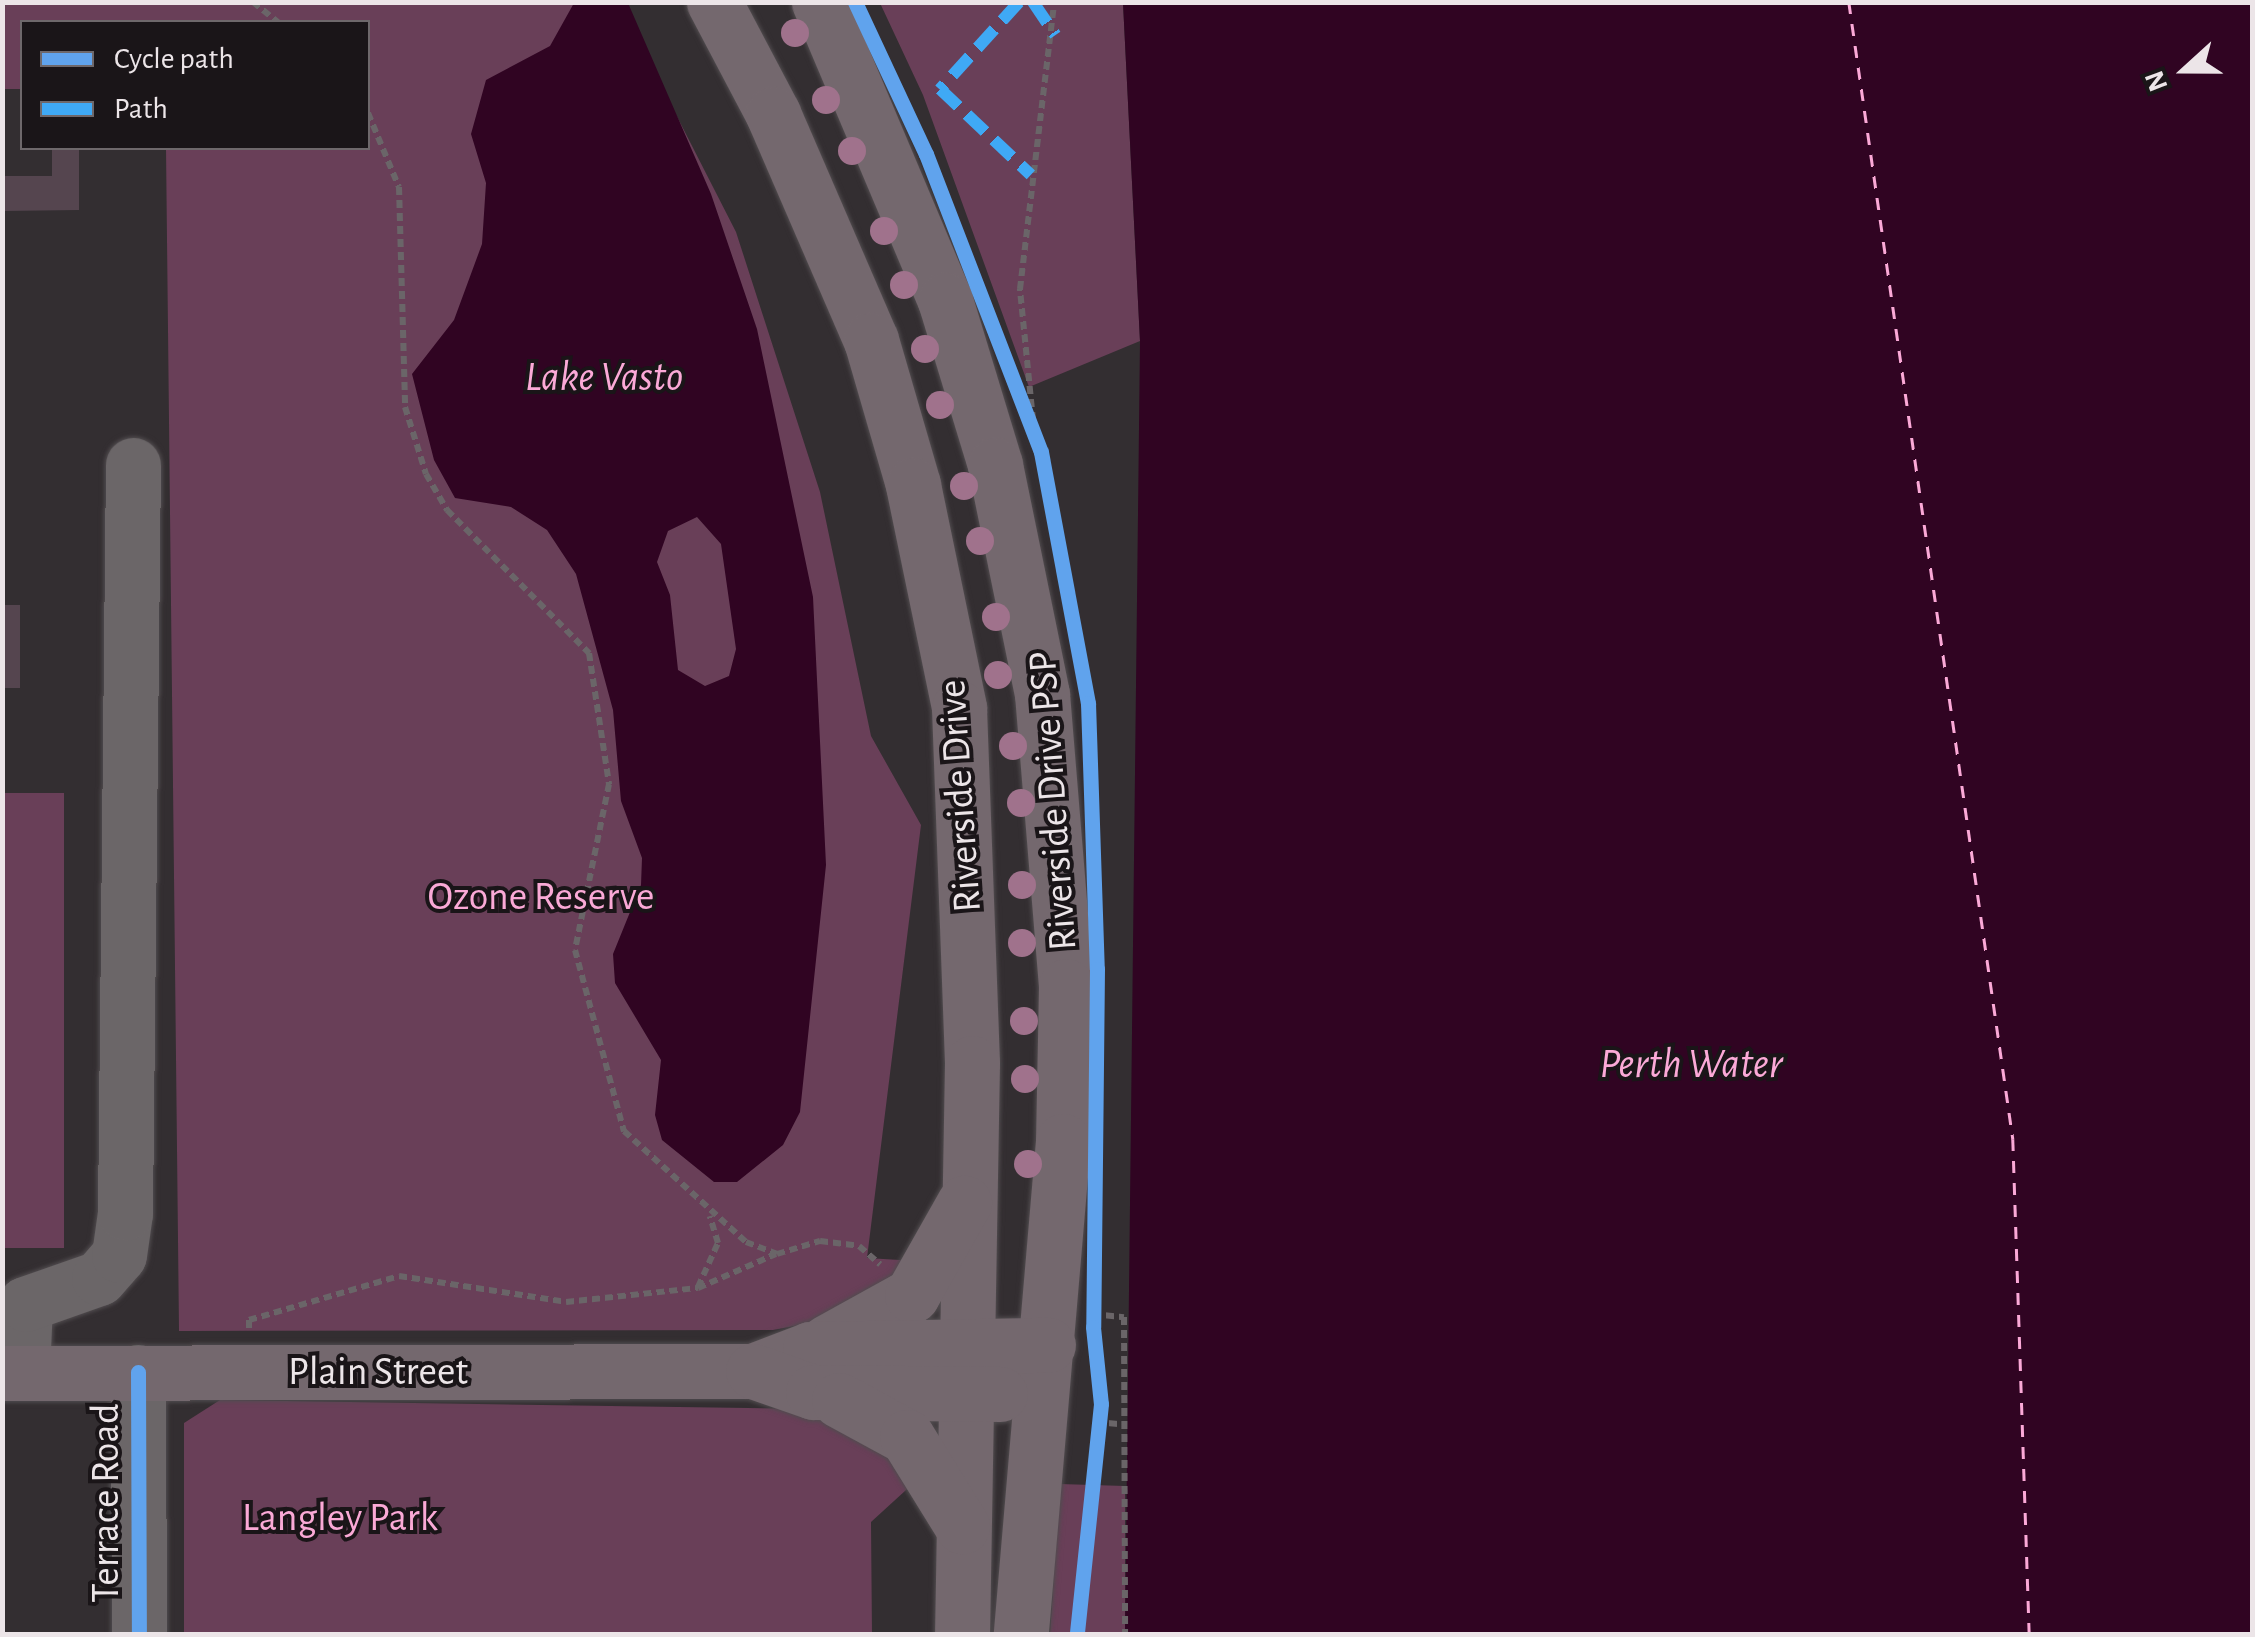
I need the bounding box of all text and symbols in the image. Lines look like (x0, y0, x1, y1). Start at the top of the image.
legend (20, 20, 370, 150)
north arrow (2135, 20, 2235, 120)
text: Cycle path (114, 44, 234, 74)
text: N (2140, 67, 2174, 95)
text: Path (114, 94, 168, 124)
water label: Lake Vasto (525, 352, 683, 402)
street label: Riverside Drive PSP (1019, 650, 1087, 952)
street label: Riverside Drive (928, 678, 992, 914)
park label: Ozone Reserve (428, 873, 654, 921)
water label: Perth Water (1599, 1039, 1783, 1089)
street label: Plain Street (288, 1348, 468, 1396)
street label: Terrace Road (82, 1403, 130, 1603)
park label: Langley Park (242, 1494, 438, 1542)

